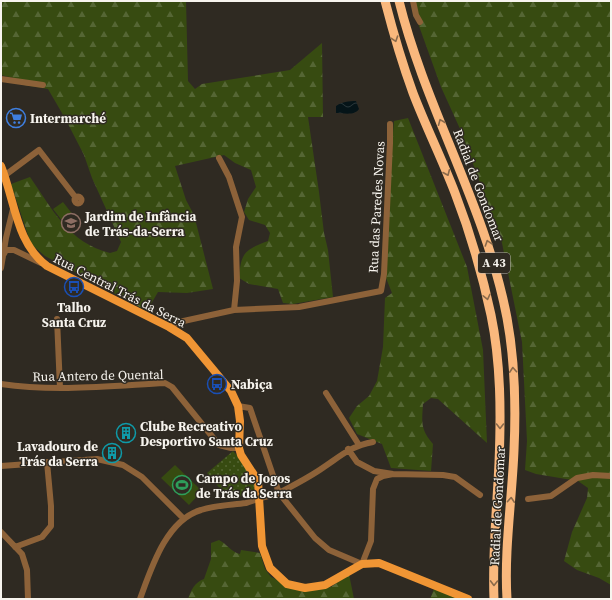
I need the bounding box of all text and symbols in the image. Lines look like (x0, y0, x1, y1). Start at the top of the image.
one-way arrow (390, 35, 399, 42)
supermarket icon: Intermarché (5, 107, 27, 129)
place label: Intermarché (30, 110, 106, 127)
one-way arrow (437, 118, 445, 125)
street label: Radial de Gondomar (449, 127, 508, 244)
street label: Rua das Paredes Novas (365, 140, 388, 273)
one-way arrow (442, 170, 450, 177)
place label: Jardim de Infância de Trás-da-Serra (84, 208, 196, 240)
school or university icon: Jardim de Infância de Trás-da-Serra (60, 212, 82, 234)
one-way arrow (484, 240, 492, 247)
street label: Rua Central Trás da Serra (51, 250, 189, 332)
road number: A 43 (478, 253, 510, 273)
bus stop icon: Talho Santa Cruz (63, 276, 85, 298)
one-way arrow (482, 293, 490, 300)
place label: Talho Santa Cruz (42, 299, 106, 331)
street label: Rua Antero de Quental (32, 366, 164, 385)
one-way arrow (509, 367, 518, 373)
bus stop icon: Nabiça (206, 373, 228, 395)
place label: Nabiça (231, 376, 272, 393)
place label: Clube Recreativo Desportivo Santa Cruz (140, 418, 273, 450)
building icon: Clube Recreativo Desportivo Santa Cruz (115, 422, 137, 444)
one-way arrow (496, 423, 504, 429)
place label: Lavadouro de Trás da Serra (17, 438, 98, 470)
building icon: Lavadouro de Trás da Serra (101, 442, 123, 464)
street label: Radial de Gondomar (486, 446, 509, 566)
place label: Campo de Jogos de Trás da Serra (196, 470, 292, 502)
sports icon: Campo de Jogos de Trás da Serra (171, 474, 193, 496)
one-way arrow (506, 497, 515, 503)
one-way arrow (490, 580, 498, 586)

